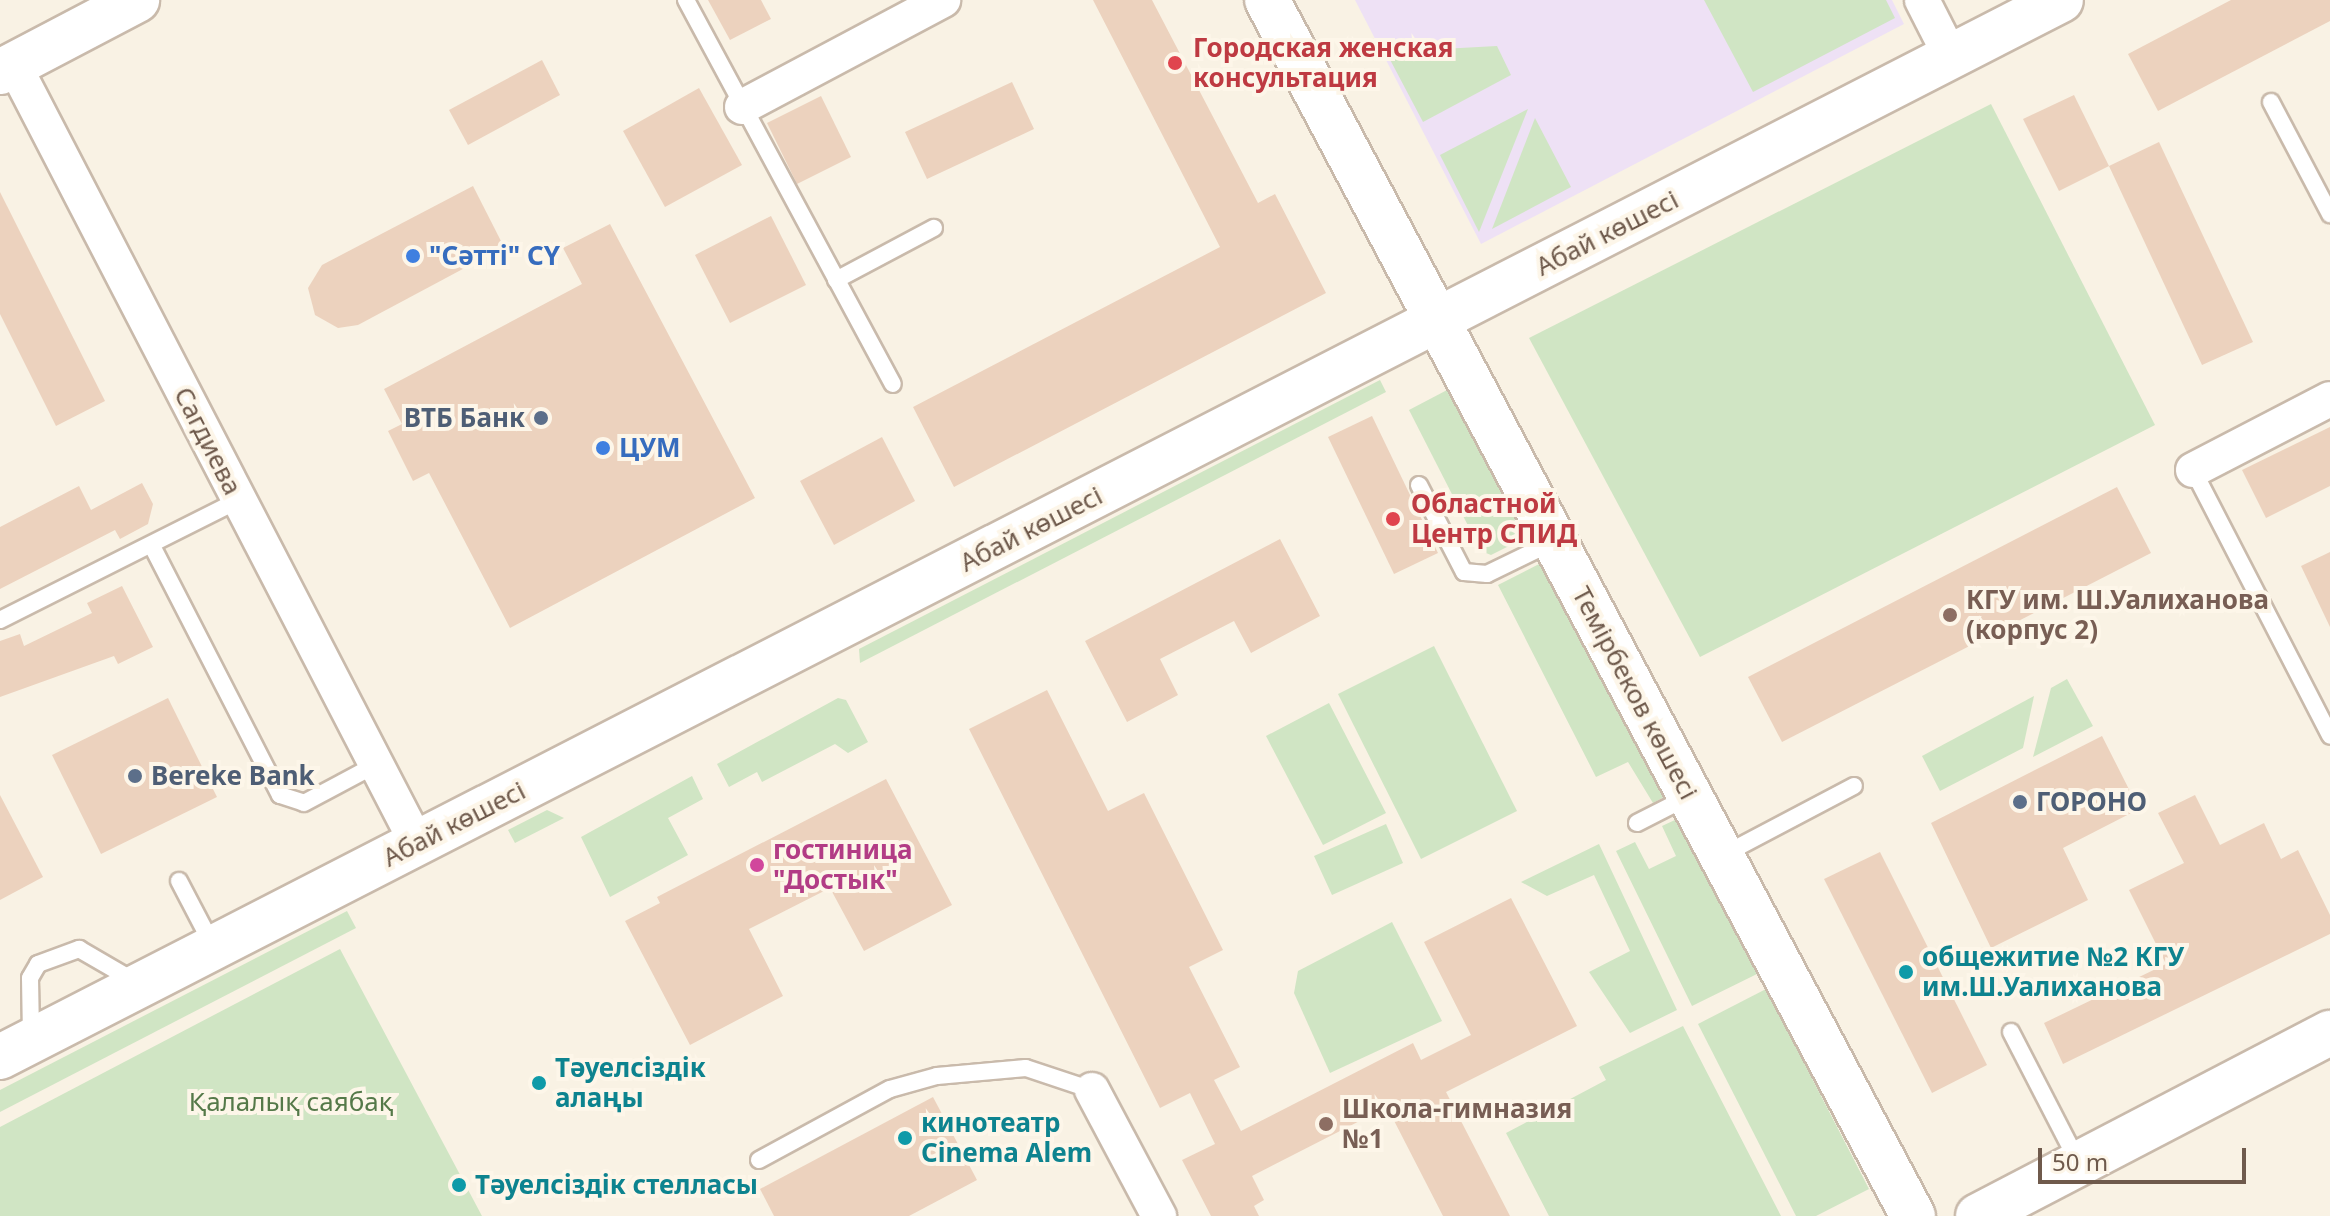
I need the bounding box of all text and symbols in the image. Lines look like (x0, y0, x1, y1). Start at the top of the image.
place label: Городская женская консультация (1193, 32, 1453, 94)
marker: Городская женская консультация (1164, 52, 1186, 74)
street label: Абай көшесі (1531, 184, 1683, 282)
place label: "Сәтті" СY (429, 240, 560, 272)
marker: "Сәтті" СY (404, 247, 422, 265)
street label: Сагдиева (168, 382, 248, 500)
place label: ВТБ Банк (404, 402, 525, 434)
marker: ВТБ Банк (532, 409, 550, 427)
place label: ЦУМ (619, 432, 680, 464)
marker: ЦУМ (594, 439, 612, 457)
street label: Абай көшесі (955, 480, 1107, 578)
place label: Областной Центр СПИД (1411, 488, 1577, 550)
marker: Областной Центр СПИД (1382, 508, 1404, 530)
street label: Темірбеков көшесі (1566, 581, 1704, 805)
place label: КГУ им. Ш.Уалиханова (корпус 2) (1966, 584, 2269, 646)
marker: КГУ им. Ш.Уалиханова (корпус 2) (1941, 606, 1959, 624)
place label: Bereke Bank (151, 760, 315, 792)
marker: Bereke Bank (126, 767, 144, 785)
street label: Абай көшесі (378, 775, 530, 873)
place label: ГОРОНО (2036, 786, 2147, 818)
marker: ГОРОНО (2011, 793, 2029, 811)
place label: гостиница "Достык" (773, 834, 912, 896)
marker: гостиница "Достык" (748, 856, 766, 874)
place label: общежитие №2 КГУ им.Ш.Уалиханова (1922, 941, 2184, 1002)
marker: общежитие №2 КГУ им.Ш.Уалиханова (1897, 963, 1915, 981)
place label: Тәуелсіздік алаңы (555, 1052, 706, 1114)
marker: Тәуелсіздік алаңы (530, 1074, 548, 1092)
park label: Қалалық саябақ (189, 1086, 393, 1118)
place label: Школа-гимназия №1 (1342, 1093, 1572, 1154)
place label: кинотеатр Cinema Alem (921, 1107, 1092, 1168)
marker: Школа-гимназия №1 (1317, 1115, 1335, 1133)
marker: кинотеатр Cinema Alem (896, 1129, 914, 1147)
scale bar (2042, 1132, 2250, 1182)
text: 50 m (2052, 1145, 2108, 1178)
place label: Тәуелсіздік стелласы (475, 1169, 758, 1201)
marker: Тәуелсіздік стелласы (450, 1176, 468, 1194)

